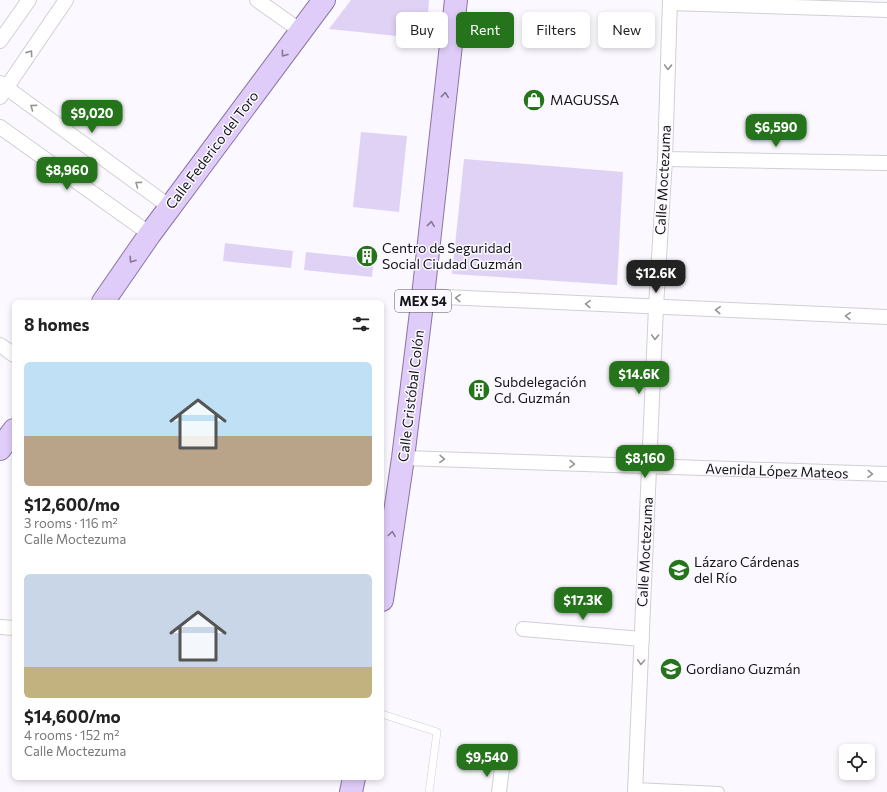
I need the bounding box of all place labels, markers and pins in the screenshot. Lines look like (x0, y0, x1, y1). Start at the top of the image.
shop icon: MAGUSSA (521, 87, 547, 113)
place label: MAGUSSA (550, 91, 620, 108)
pin: $9,020 (59, 100, 125, 134)
pin: $6,590 (743, 114, 809, 148)
pin: $8,960 (34, 157, 100, 191)
place label: Centro de Seguridad Social Ciudad Guzmán (382, 239, 522, 272)
building icon: Centro de Seguridad Social Ciudad Guzmán (354, 243, 380, 269)
pin: $12.6K (623, 260, 689, 294)
pin: $14.6K (606, 361, 672, 395)
place label: Subdelegación Cd. Guzmán (494, 373, 586, 406)
building icon: Subdelegación Cd. Guzmán (466, 377, 492, 403)
pin: $8,160 (612, 445, 678, 479)
place label: Lázaro Cárdenas del Río (694, 553, 799, 586)
school or university icon: Lázaro Cárdenas del Río (666, 557, 692, 583)
pin: $17.3K (550, 587, 616, 621)
school or university icon: Gordiano Guzmán (658, 656, 684, 682)
place label: Gordiano Guzmán (686, 660, 801, 677)
pin: $9,540 (454, 744, 520, 778)

